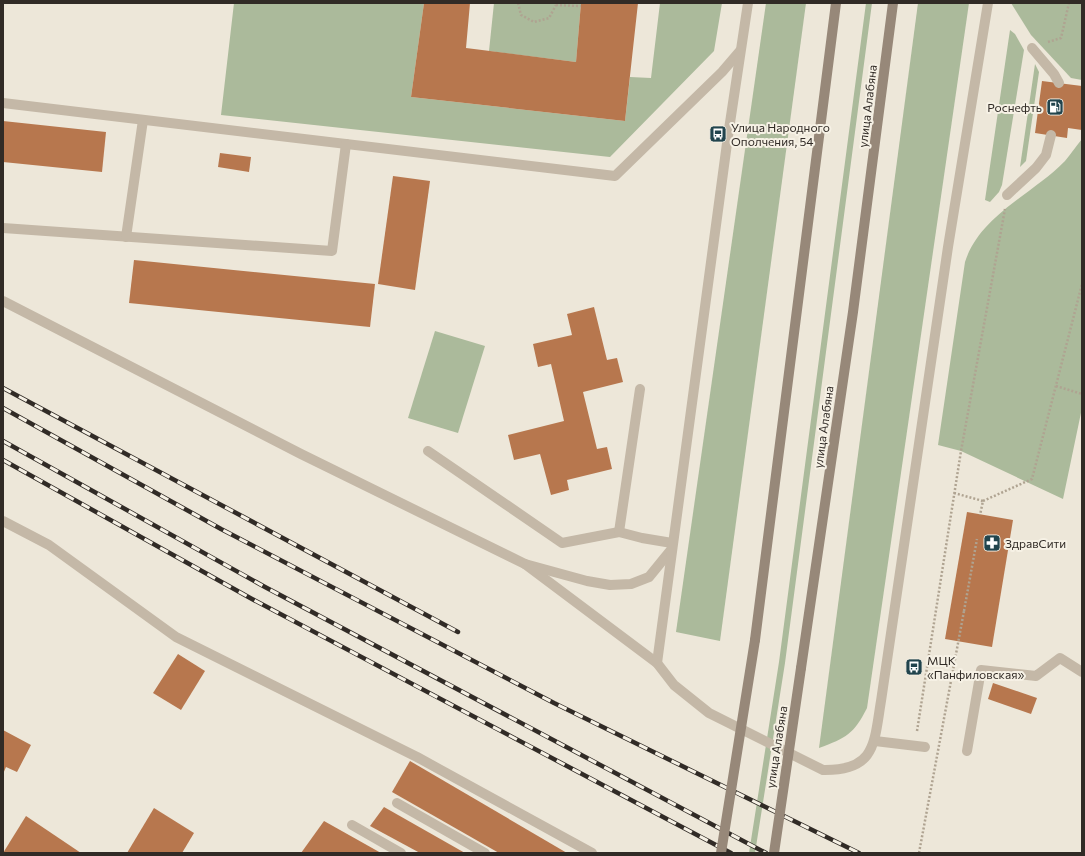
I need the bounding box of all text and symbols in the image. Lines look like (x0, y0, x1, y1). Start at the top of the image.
street label: улица Алабяна (855, 64, 879, 148)
fuel station icon: Роснефть (1045, 97, 1065, 117)
place label: Роснефть (987, 100, 1042, 114)
place label: Улица Народного Ополчения, 54 (731, 120, 830, 148)
bus stop icon: Улица Народного Ополчения, 54 (708, 124, 728, 144)
street label: улица Алабяна (810, 385, 836, 469)
pharmacy icon: ЗдравСити (982, 533, 1002, 553)
place label: ЗдравСити (1005, 536, 1066, 550)
place label: МЦК «Панфиловская» (927, 653, 1025, 681)
bus stop icon: МЦК «Панфиловская» (904, 657, 924, 677)
street label: улица Алабяна (763, 705, 789, 789)

